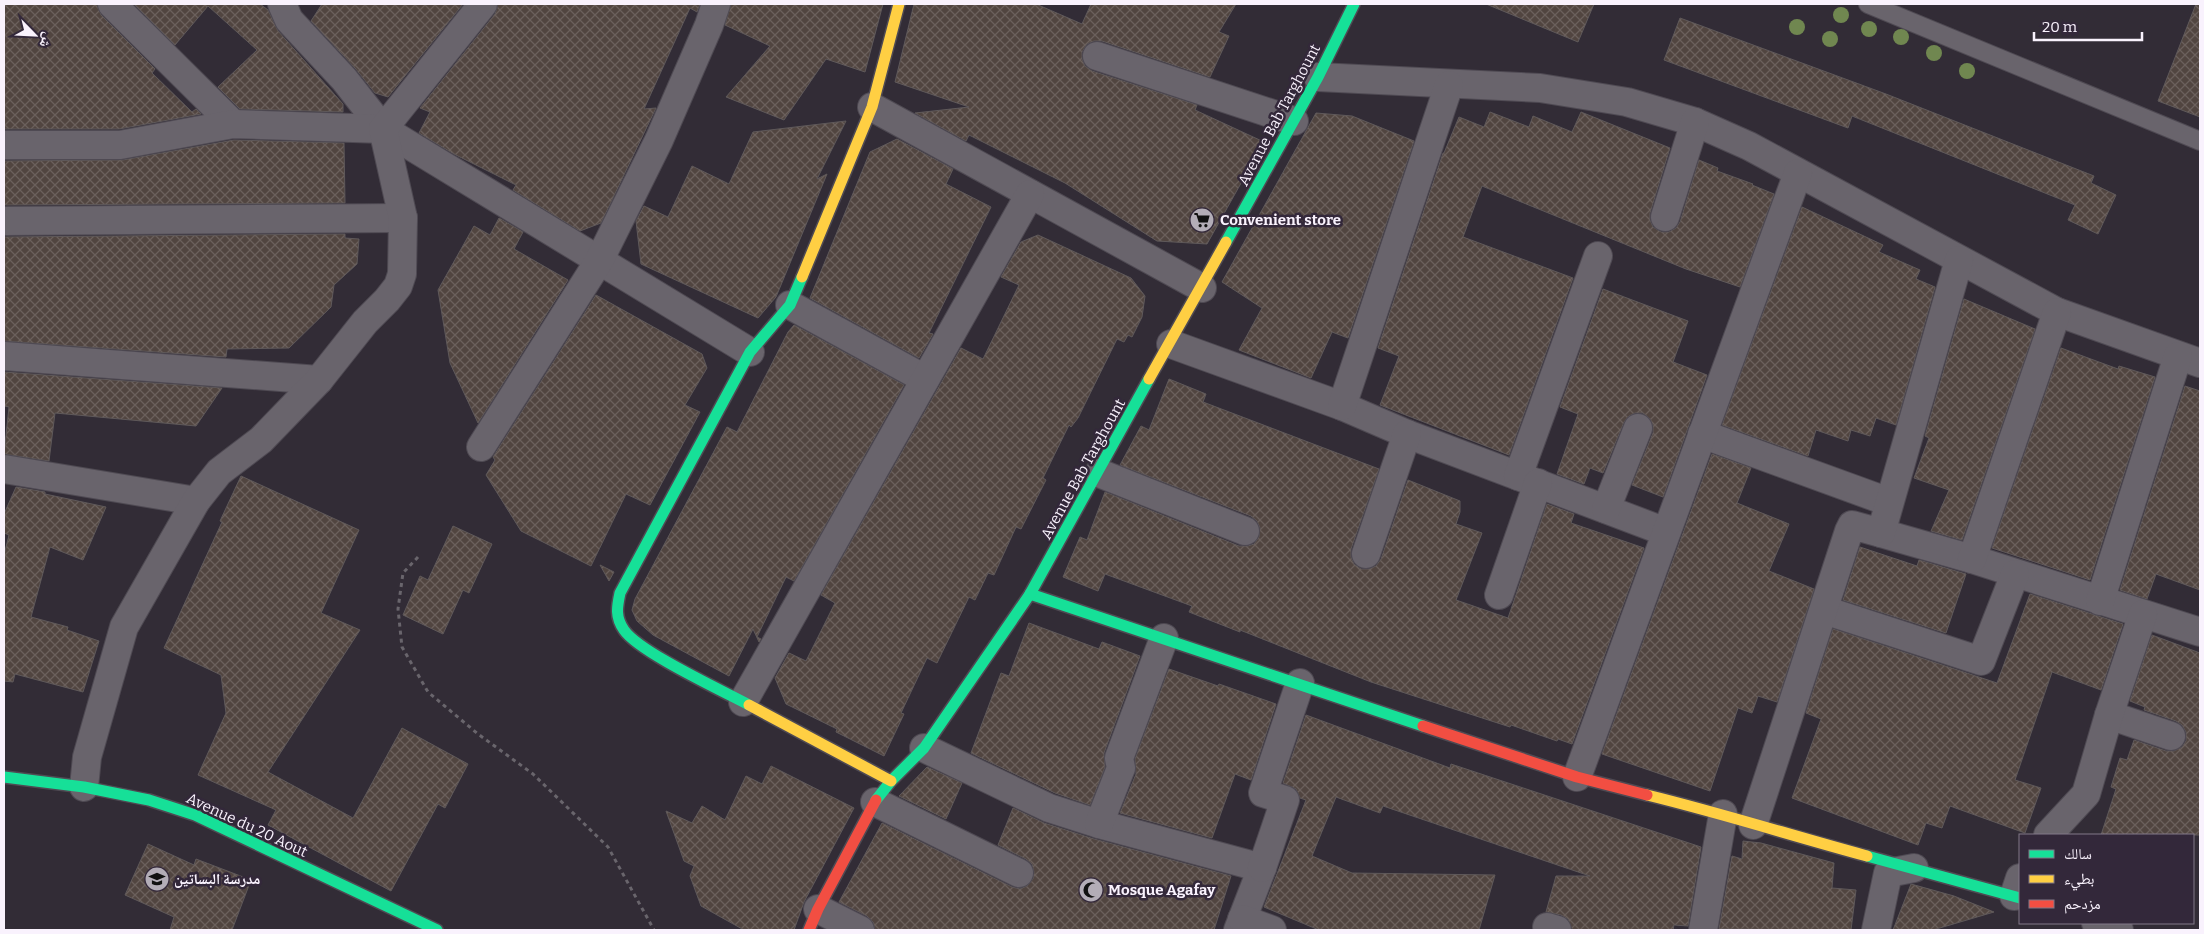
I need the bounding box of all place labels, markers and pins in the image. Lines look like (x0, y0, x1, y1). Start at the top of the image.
supermarket icon: Convenient store (1189, 207, 1215, 233)
place label: Convenient store (1220, 211, 1341, 229)
school or university icon: مدرسة البساتين (144, 866, 170, 892)
place label: مدرسة البساتين (174, 870, 260, 888)
mosque icon: Mosque Agafay (1078, 877, 1104, 903)
place label: Mosque Agafay (1108, 881, 1216, 899)

